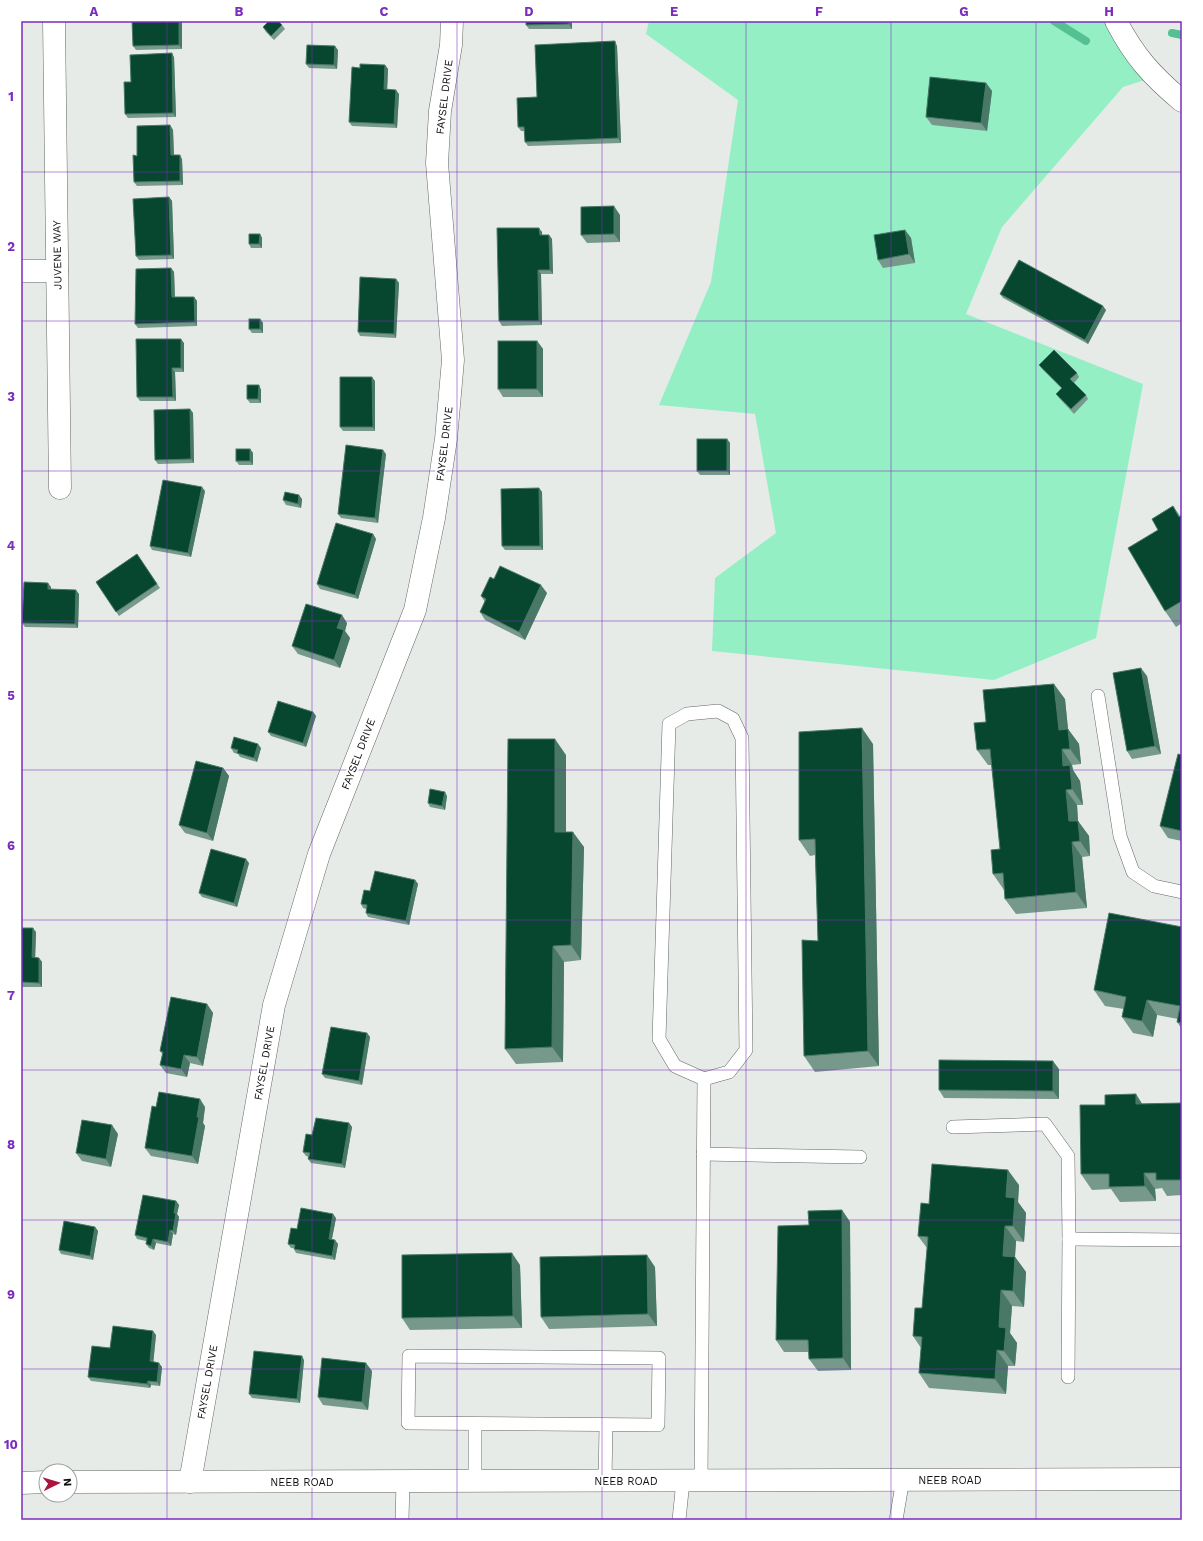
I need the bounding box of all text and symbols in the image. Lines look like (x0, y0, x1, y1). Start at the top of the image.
text: A (90, 4, 99, 19)
text: B (235, 4, 244, 19)
text: C (380, 4, 389, 19)
text: D (524, 4, 534, 19)
text: E (670, 4, 678, 19)
text: F (815, 4, 823, 19)
text: G (959, 4, 969, 19)
text: H (1104, 4, 1114, 19)
street label: FAYSEL DRIVE (433, 59, 456, 135)
text: 1 (8, 89, 14, 104)
street label: JUVENE WAY (50, 219, 65, 290)
text: 2 (7, 239, 15, 254)
text: 3 (7, 389, 15, 404)
street label: FAYSEL DRIVE (433, 406, 456, 482)
text: 4 (7, 538, 16, 553)
text: 5 (7, 688, 15, 703)
street label: FAYSEL DRIVE (339, 717, 378, 792)
text: 6 (7, 838, 15, 853)
text: 7 (7, 988, 15, 1003)
street label: FAYSEL DRIVE (252, 1025, 277, 1101)
text: 8 (7, 1137, 15, 1152)
text: 9 (7, 1287, 15, 1302)
street label: FAYSEL DRIVE (195, 1344, 220, 1420)
text: 10 (4, 1437, 18, 1452)
north arrow (38, 1463, 78, 1503)
street label: NEEB ROAD (918, 1474, 982, 1487)
street label: NEEB ROAD (594, 1475, 658, 1488)
street label: NEEB ROAD (270, 1476, 334, 1489)
text: N (61, 1478, 74, 1487)

